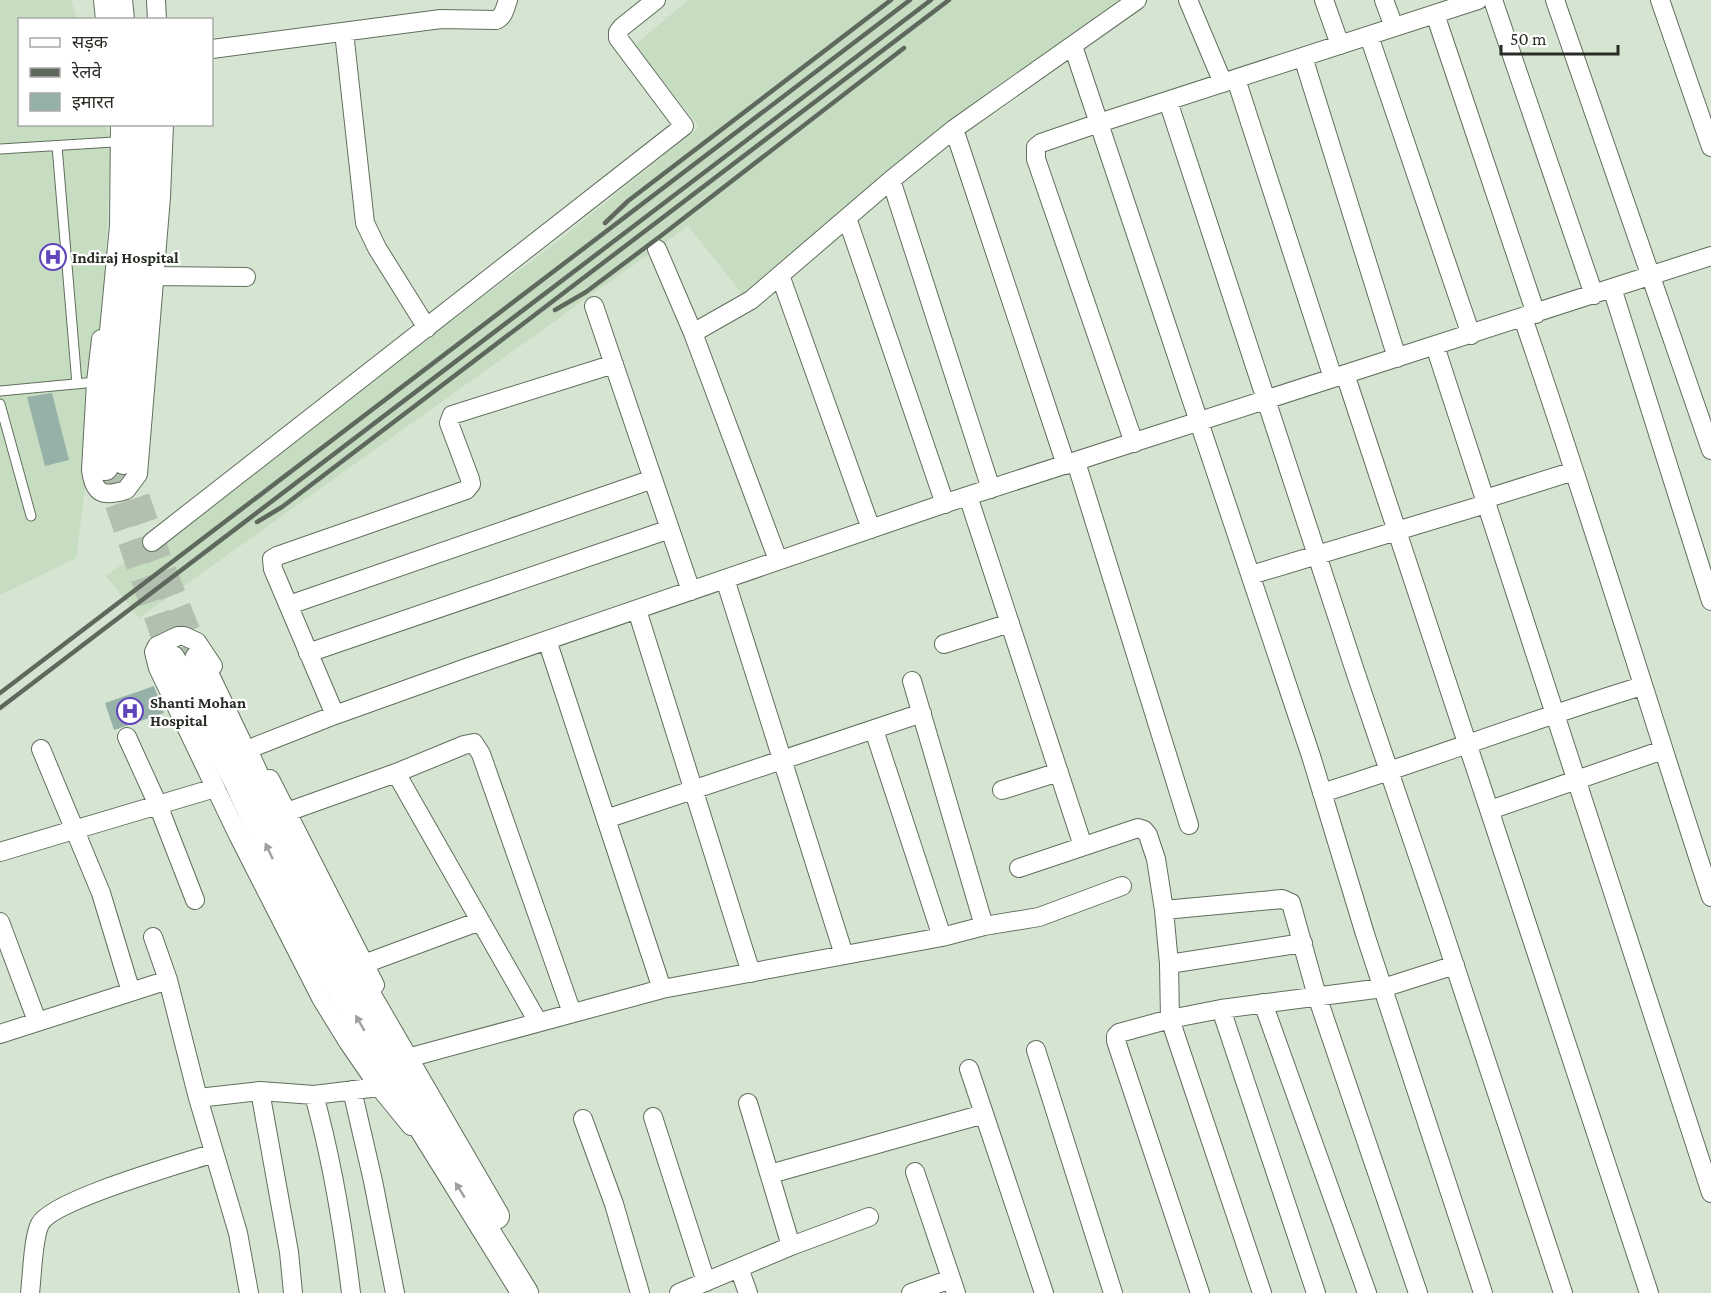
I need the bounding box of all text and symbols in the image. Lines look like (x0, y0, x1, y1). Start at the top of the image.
legend (18, 18, 213, 126)
scale bar (1501, 18, 1618, 56)
text: 50 m (1510, 29, 1547, 49)
text: सड़क (72, 32, 109, 52)
text: रेलवे (71, 61, 103, 82)
text: इमारत (72, 92, 115, 112)
hospital icon: Indiraj Hospital (38, 242, 68, 272)
place label: Indiraj Hospital (72, 249, 179, 267)
place label: Shanti Mohan Hospital (150, 694, 246, 729)
hospital icon: Shanti Mohan Hospital (115, 696, 145, 726)
one-way arrow (264, 842, 273, 859)
one-way arrow (355, 1014, 365, 1031)
one-way arrow (455, 1182, 466, 1198)

